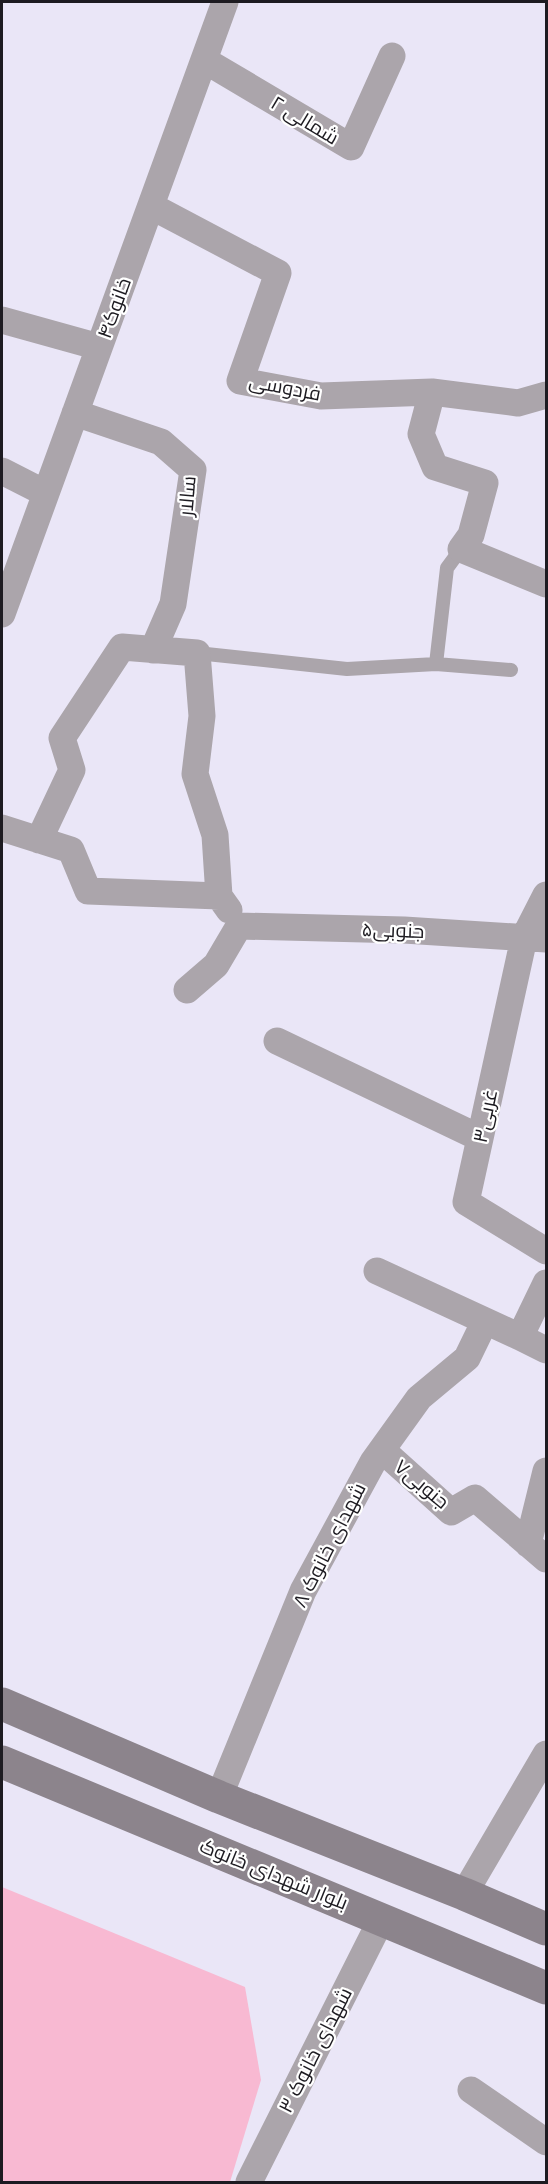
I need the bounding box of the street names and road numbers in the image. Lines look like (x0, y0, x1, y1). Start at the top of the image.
street label: ۲ شمالی (266, 90, 344, 150)
street label: خانوک۴ (91, 274, 137, 342)
street label: فردوسی (247, 367, 323, 407)
street label: سالار (172, 475, 202, 518)
street label: جنوبی۵ (361, 916, 425, 944)
street label: غربی۳ (467, 1087, 503, 1145)
street label: جنوبی۷ (389, 1453, 455, 1515)
street label: شهدای خانوک ۸ (286, 1478, 372, 1612)
street label: بلوار شهدای خانوک (196, 1832, 352, 1916)
street label: شهدای خانوک ۳ (272, 1983, 358, 2117)

